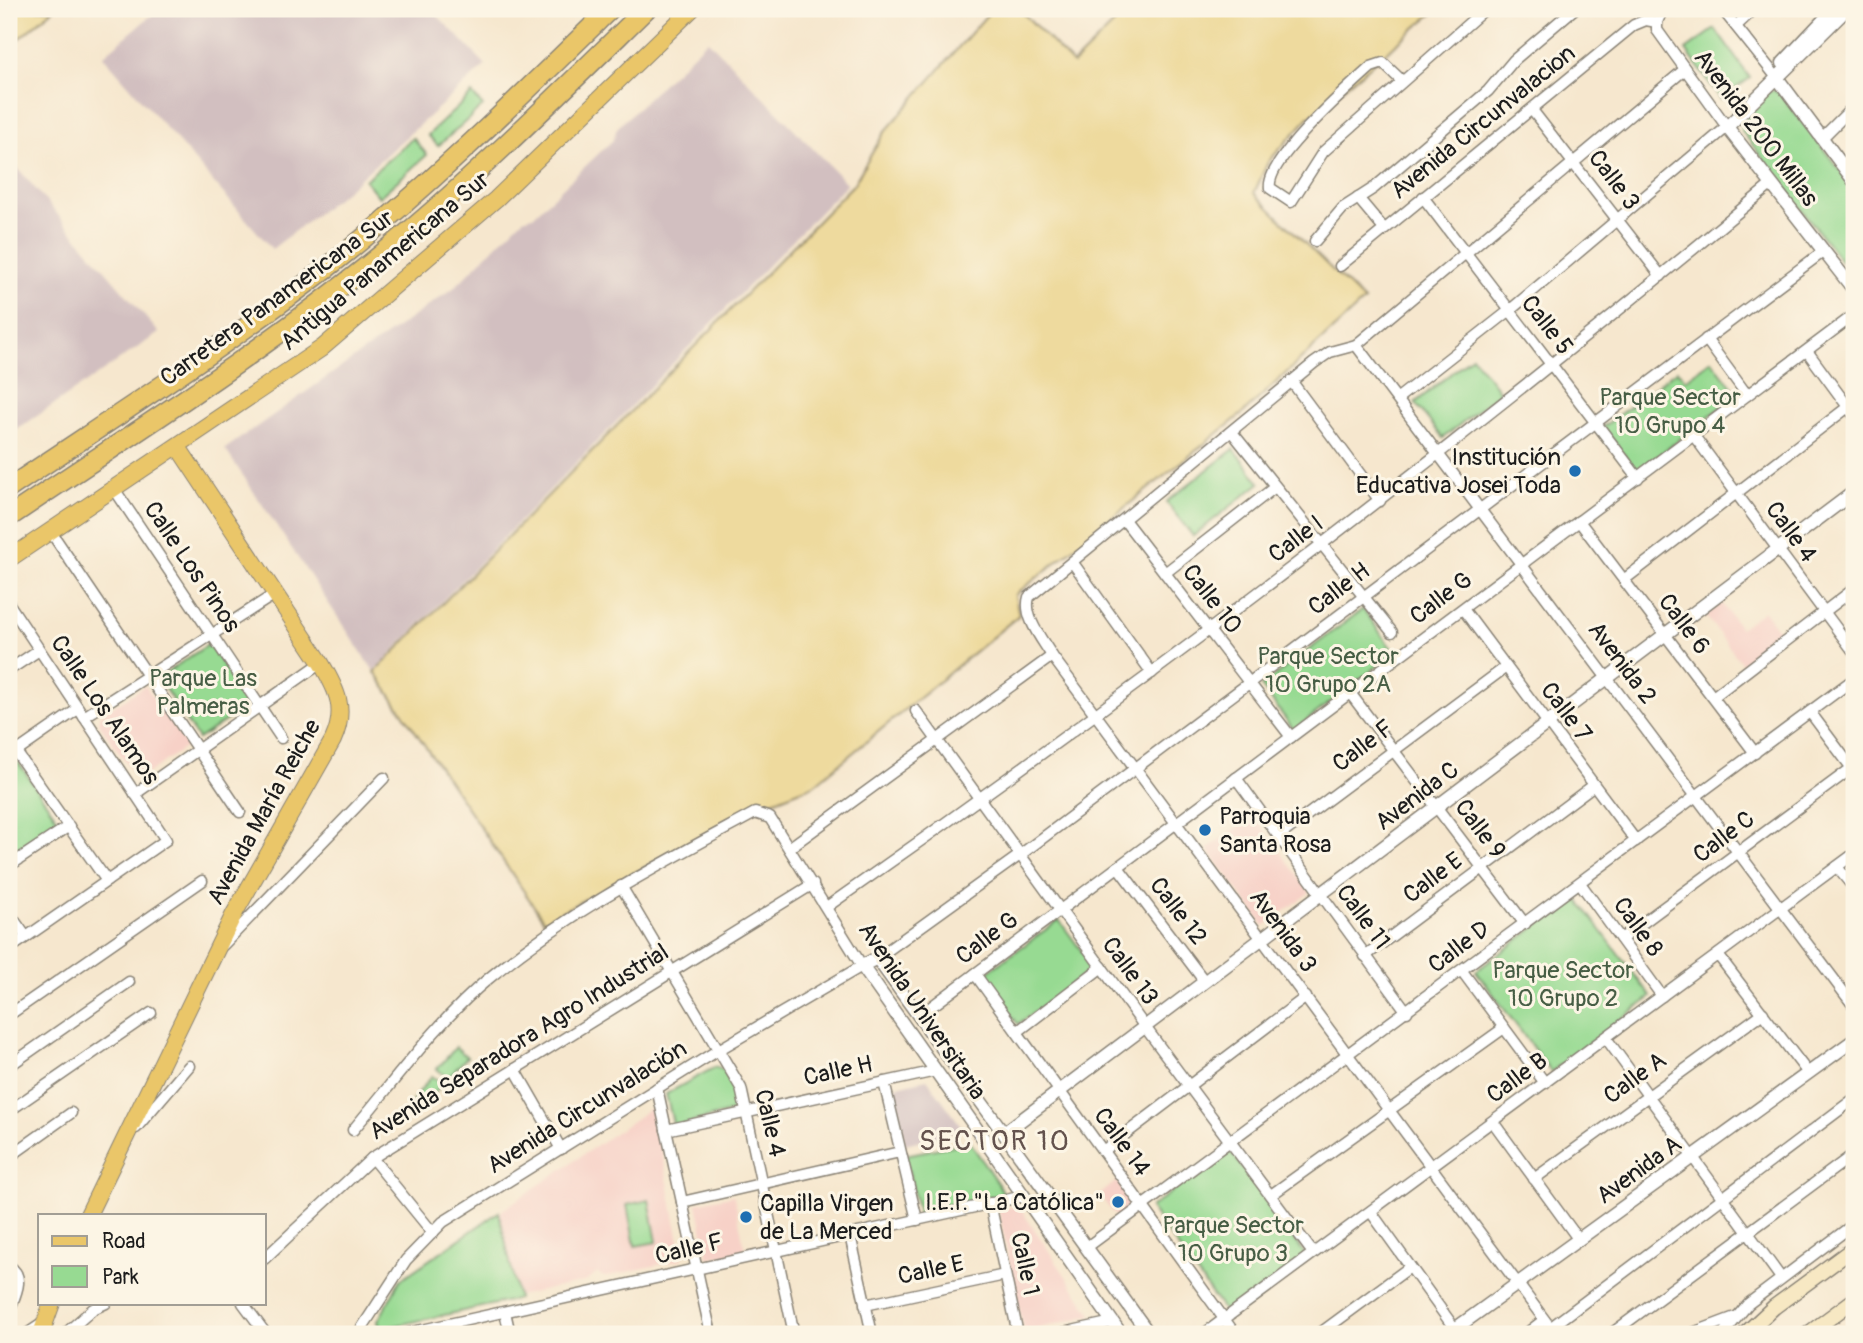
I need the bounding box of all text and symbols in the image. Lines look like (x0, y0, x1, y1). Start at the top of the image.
street label: Avenida Circunvalacion (1385, 39, 1581, 205)
street label: Avenida 200 Millas (1688, 44, 1824, 212)
street label: Calle 3 (1582, 144, 1646, 216)
street label: Antigua Panamericana Sur (275, 165, 496, 357)
street label: Carretera Panamericana Sur (155, 203, 400, 392)
street label: Calle 5 (1515, 289, 1579, 361)
park label: Parque Sector 10 Grupo 4 (1599, 383, 1741, 440)
place label: Institución Educativa Josei Toda (1356, 443, 1561, 500)
marker: Institución Educativa Josei Toda (1567, 463, 1583, 479)
street label: Calle Los Pinos (138, 496, 247, 638)
street label: Calle 4 (1759, 496, 1823, 568)
street label: Calle I (1263, 509, 1329, 569)
street label: Calle H (1302, 556, 1376, 622)
street label: Calle 10 (1176, 558, 1248, 640)
street label: Calle G (1404, 565, 1478, 631)
street label: Calle 6 (1652, 588, 1716, 660)
street label: Avenida 2 (1582, 616, 1662, 710)
street label: Calle Los Alamos (44, 630, 166, 791)
park label: Parque Sector 10 Grupo 2A (1257, 642, 1399, 699)
park label: Parque Las Palmeras (149, 664, 257, 721)
street label: Calle 7 (1534, 676, 1598, 748)
street label: Avenida María Reiche (201, 714, 327, 910)
street label: Calle F (1327, 714, 1399, 778)
street label: Avenida C (1370, 755, 1464, 837)
street label: Calle 9 (1448, 794, 1512, 864)
place label: Parroquia Santa Rosa (1219, 802, 1332, 859)
street label: Calle C (1688, 805, 1760, 869)
marker: Parroquia Santa Rosa (1197, 822, 1213, 838)
street label: Calle E (1398, 846, 1468, 910)
street label: Calle 12 (1143, 871, 1213, 951)
street label: Calle 11 (1330, 879, 1396, 955)
street label: Avenida 3 (1243, 884, 1323, 978)
street label: Calle 8 (1607, 892, 1669, 962)
street label: Calle G (950, 905, 1024, 971)
street label: Calle D (1423, 915, 1495, 979)
street label: Avenida Universitaria (852, 917, 992, 1105)
street label: Calle 13 (1096, 931, 1164, 1011)
street label: Avenida Separadora Agro Industrial (364, 938, 674, 1146)
park label: Parque Sector 10 Grupo 2 (1492, 956, 1634, 1013)
street label: Avenida Circunvalación (482, 1034, 692, 1180)
street label: Calle B (1481, 1046, 1553, 1110)
street label: Calle A (1598, 1046, 1672, 1110)
street label: Calle H (801, 1050, 875, 1092)
street label: Calle 4 (748, 1086, 792, 1160)
street label: Calle 14 (1087, 1102, 1157, 1182)
district label: SECTOR 10 (919, 1124, 1071, 1159)
street label: Avenida A (1591, 1130, 1687, 1210)
place label: I.E.P. "La Católica" (925, 1188, 1104, 1217)
place label: Capilla Virgen de La Merced (760, 1189, 894, 1246)
marker: I.E.P. "La Católica" (1110, 1194, 1126, 1210)
marker: Capilla Virgen de La Merced (738, 1209, 754, 1225)
park label: Parque Sector 10 Grupo 3 (1162, 1211, 1304, 1268)
legend (38, 1214, 266, 1304)
street label: Calle F (652, 1227, 726, 1271)
text: Road (102, 1228, 146, 1255)
street label: Calle 1 (1004, 1230, 1046, 1298)
street label: Calle E (895, 1249, 967, 1291)
text: Park (102, 1264, 139, 1291)

